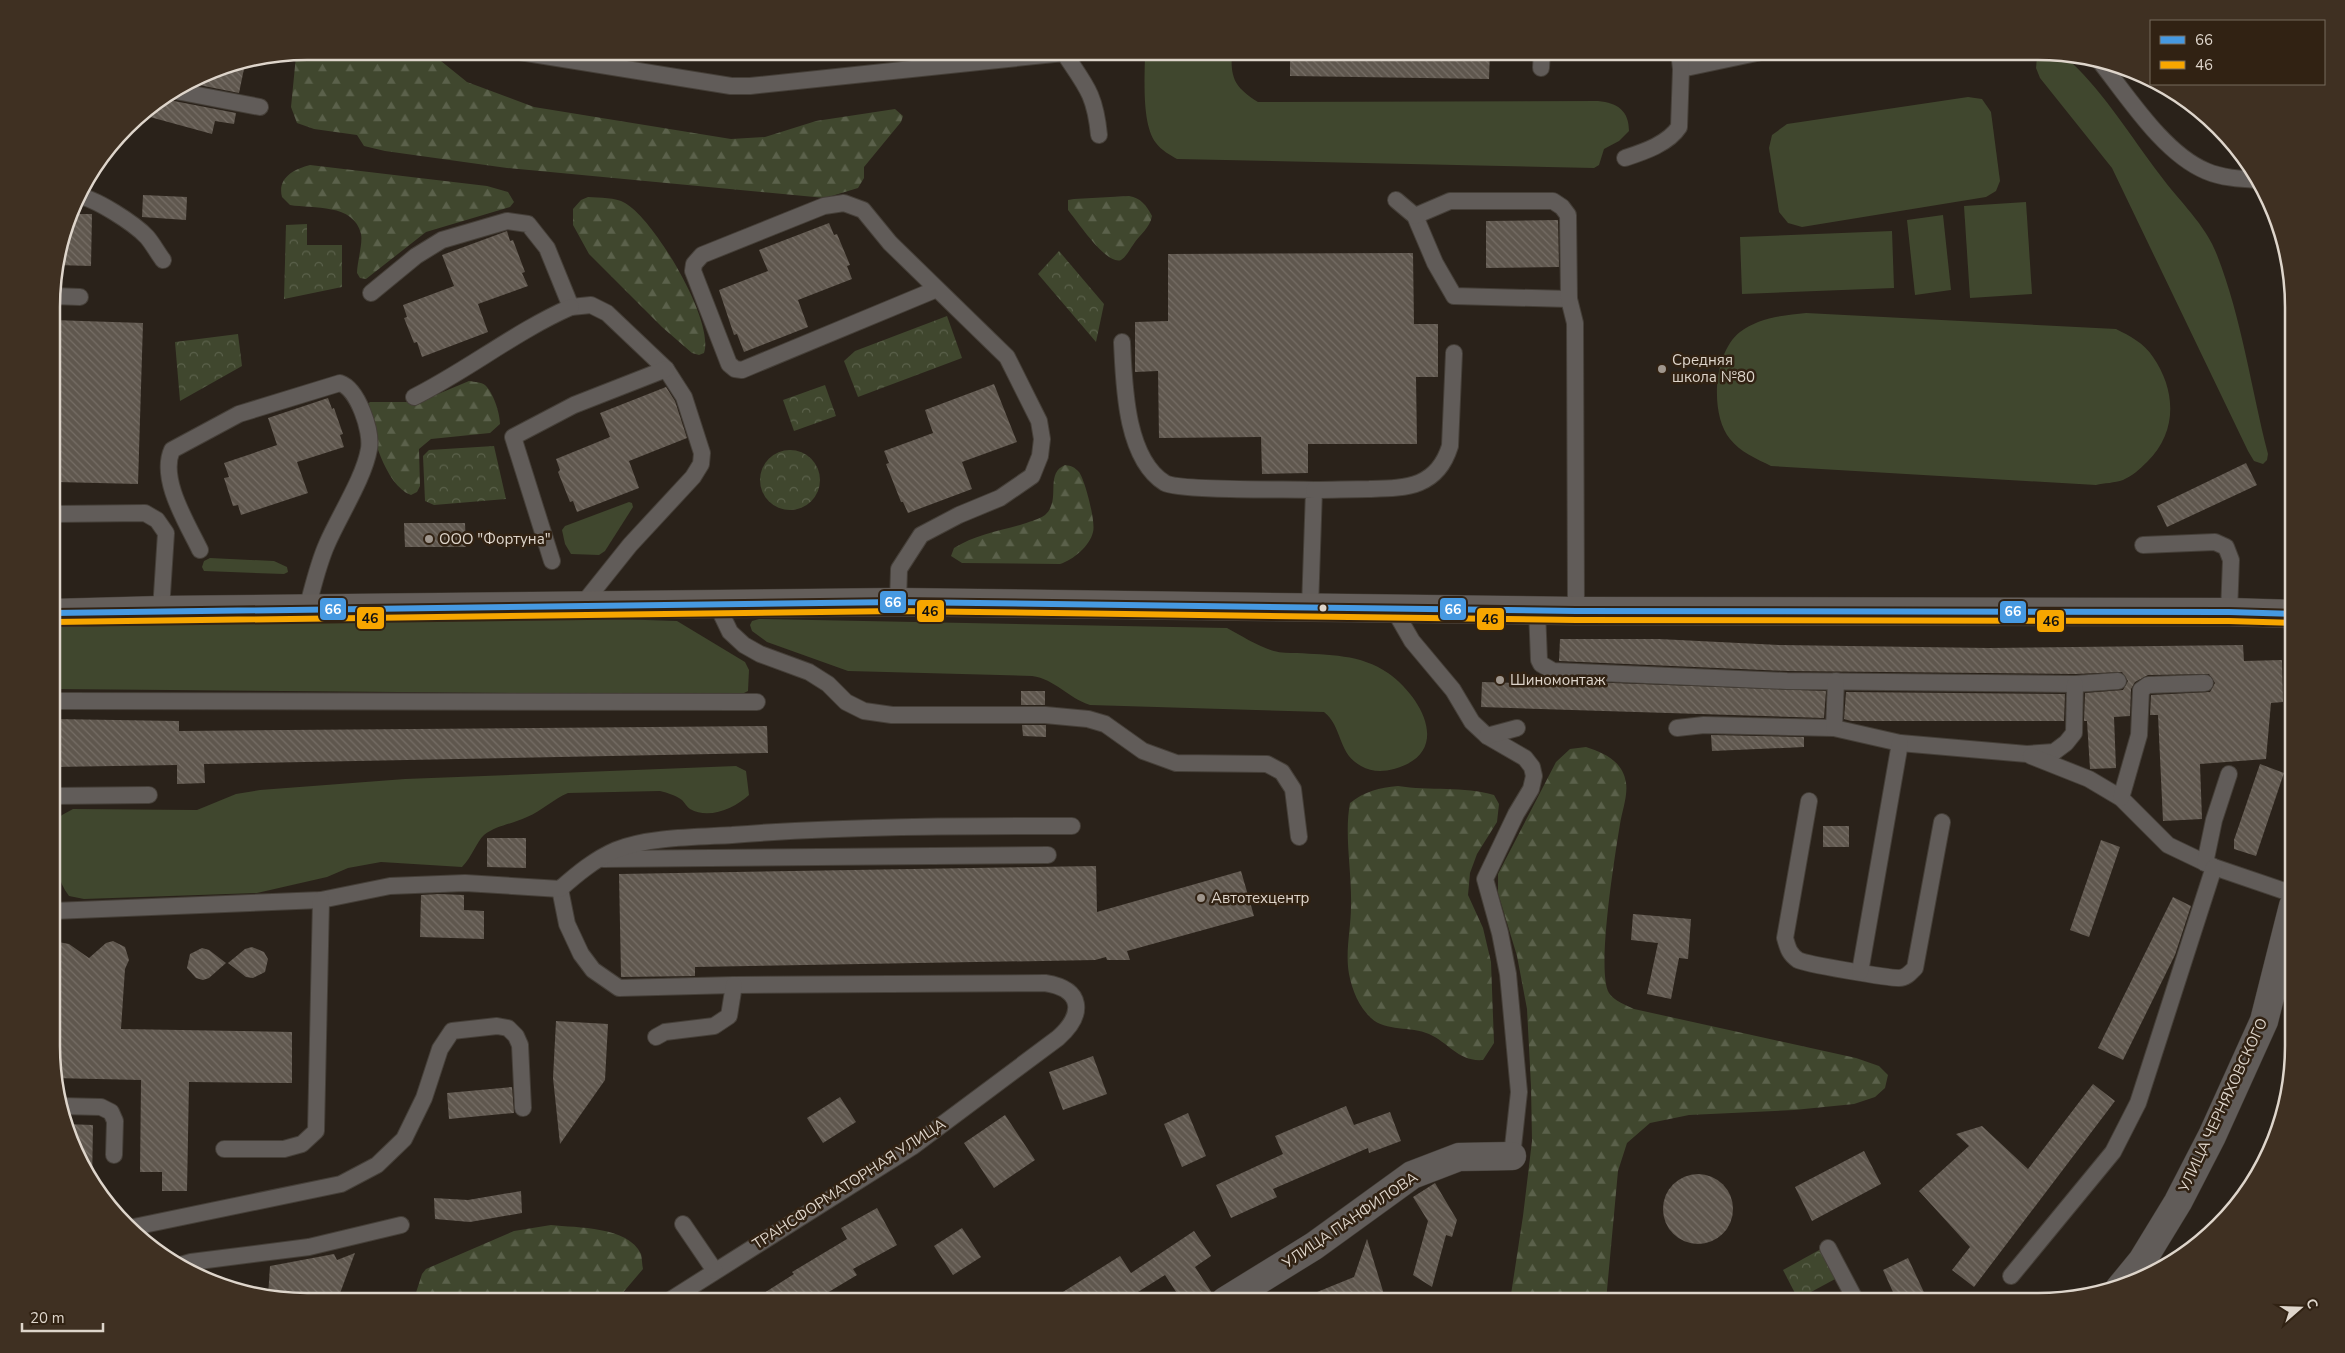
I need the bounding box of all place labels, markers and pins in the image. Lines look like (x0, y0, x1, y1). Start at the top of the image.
place label: Средняя школа №80 (1672, 350, 1755, 387)
marker: Средняя школа №80 (1656, 363, 1668, 375)
place label: ООО "Фортуна" (439, 529, 551, 549)
marker: ООО "Фортуна" (423, 533, 435, 545)
unlabelled marker (1318, 603, 1328, 613)
place label: Шиномонтаж (1510, 670, 1606, 690)
marker: Шиномонтаж (1494, 674, 1506, 686)
place label: Автотехцентр (1211, 888, 1310, 908)
marker: Автотехцентр (1195, 892, 1207, 904)

